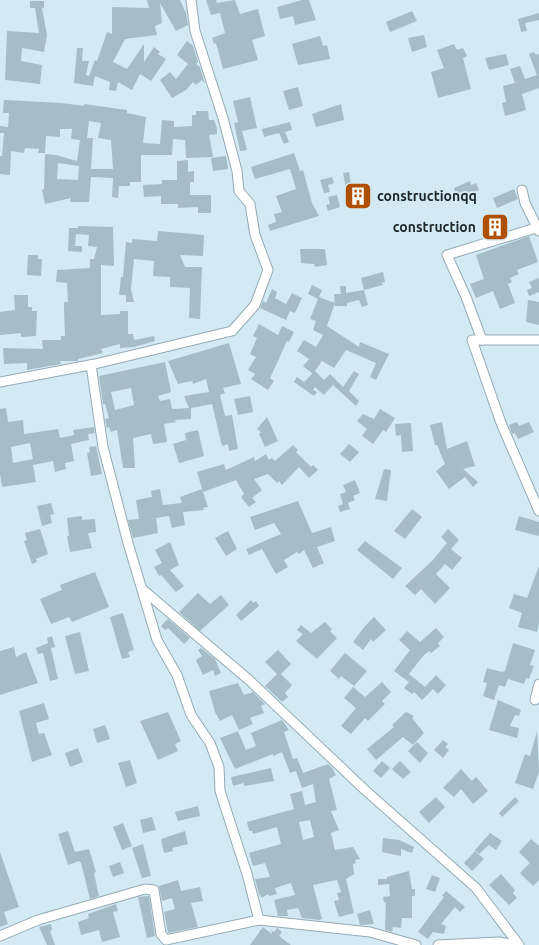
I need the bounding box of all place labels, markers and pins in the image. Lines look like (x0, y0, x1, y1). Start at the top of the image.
building icon: constructionqq (343, 181, 373, 211)
place label: constructionqq (377, 188, 477, 204)
building icon: construction (480, 212, 510, 242)
place label: construction (393, 219, 476, 235)

